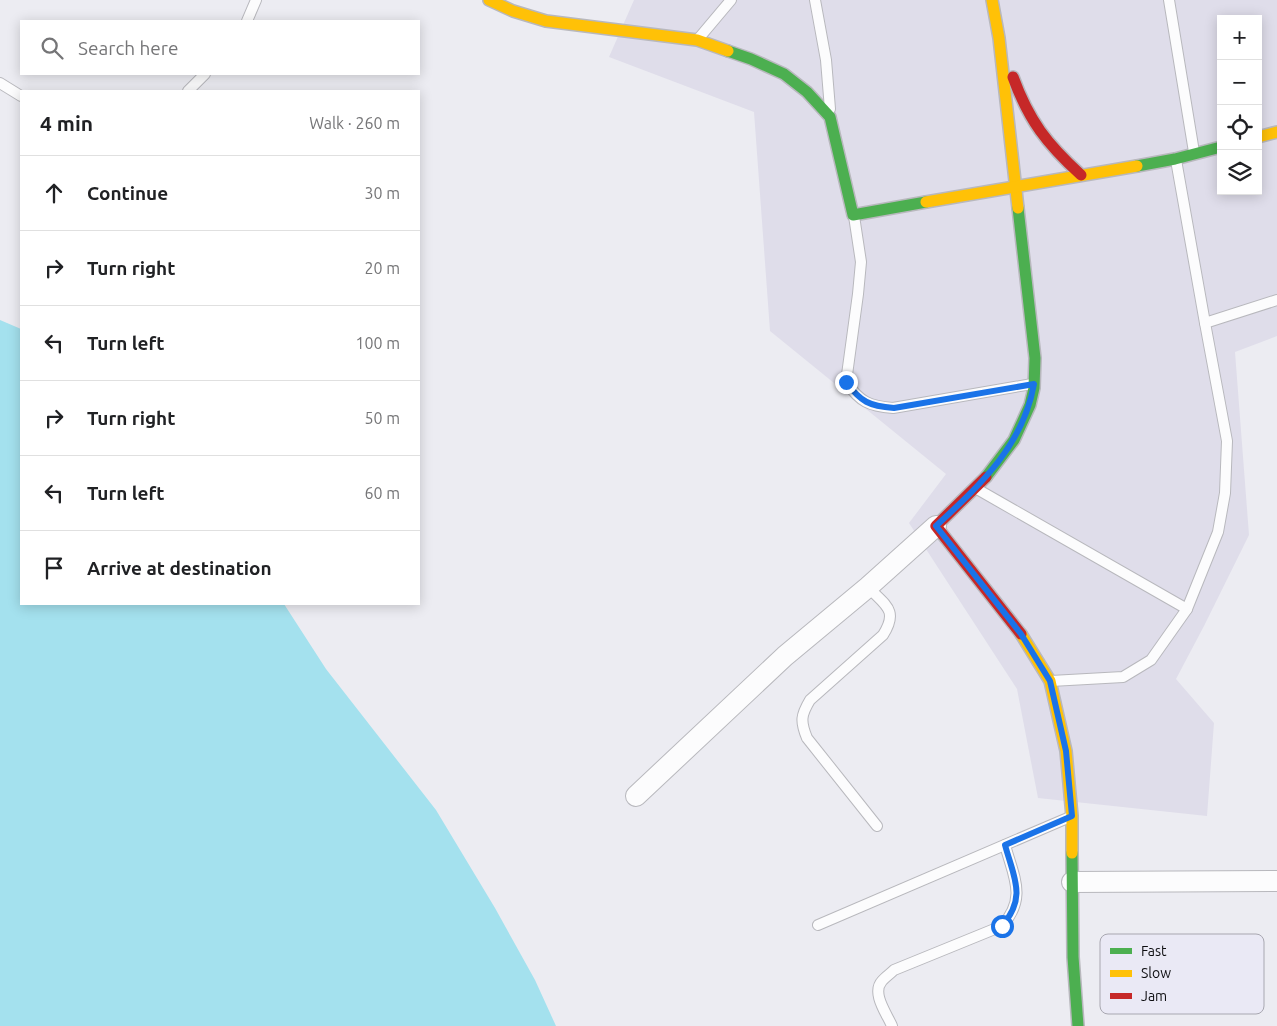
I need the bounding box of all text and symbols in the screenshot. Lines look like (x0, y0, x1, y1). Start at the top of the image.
map controls (1217, 15, 1262, 195)
button: + (1217, 15, 1262, 60)
search box (20, 20, 420, 75)
icon: search (38, 34, 66, 62)
text: Search here (78, 37, 178, 59)
button: − (1217, 60, 1262, 105)
button: locate (1217, 105, 1262, 150)
text: 4 min (40, 111, 93, 135)
text: Walk · 260 m (309, 114, 400, 132)
button: layers (1217, 150, 1262, 195)
icon: ahead (40, 179, 68, 207)
text: Continue (87, 182, 168, 204)
text: 30 m (364, 184, 400, 202)
icon: right (40, 254, 68, 282)
text: Turn right (87, 257, 175, 279)
text: 20 m (364, 259, 400, 277)
icon: left (40, 329, 68, 357)
text: Turn left (87, 332, 165, 354)
text: 100 m (355, 334, 400, 352)
route end (835, 371, 858, 394)
icon: right (40, 404, 68, 432)
text: Turn right (87, 407, 175, 429)
text: 50 m (364, 409, 400, 427)
icon: left (40, 479, 68, 507)
text: Turn left (87, 482, 165, 504)
text: 60 m (364, 484, 400, 502)
icon: arrive (40, 554, 68, 582)
text: Arrive at destination (87, 557, 272, 579)
route start (991, 915, 1014, 938)
legend (1100, 934, 1264, 1014)
text: Fast (1141, 943, 1167, 959)
text: Slow (1141, 965, 1171, 981)
text: Jam (1141, 988, 1167, 1004)

